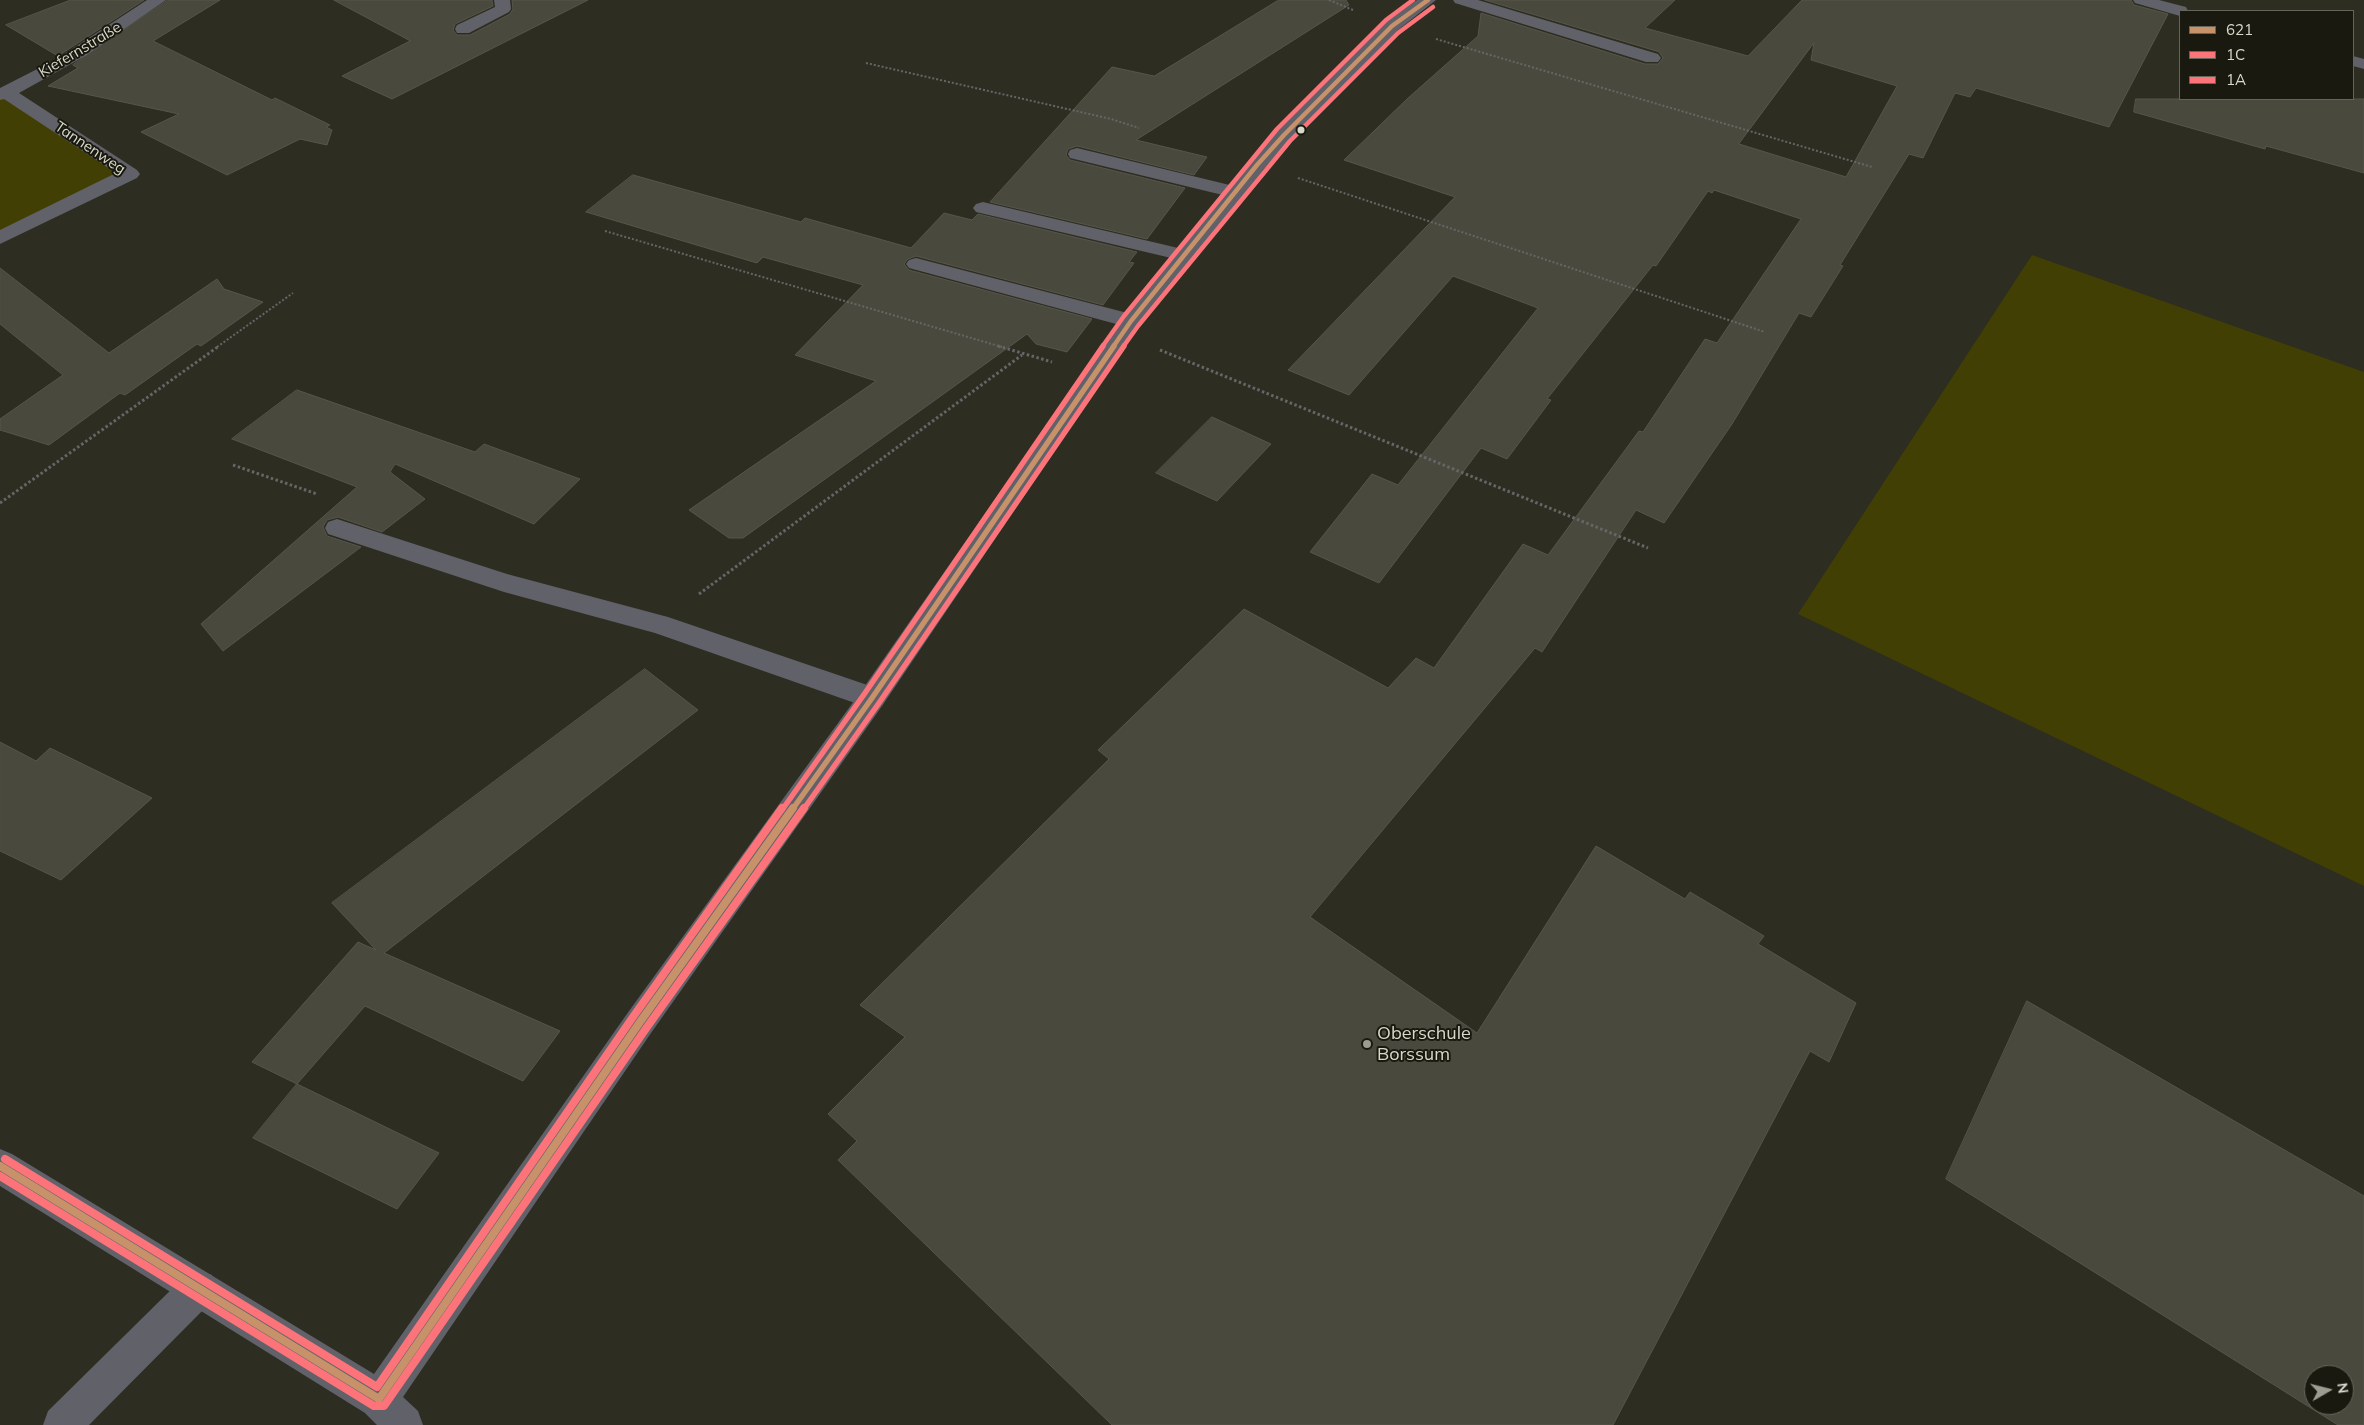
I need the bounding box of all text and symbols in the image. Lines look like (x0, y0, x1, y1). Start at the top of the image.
legend (2179, 10, 2354, 100)
street label: Kiefernstraße (35, 18, 125, 82)
text: 621 (2226, 20, 2253, 39)
text: 1C (2226, 45, 2245, 64)
text: 1A (2226, 70, 2246, 89)
street label: Tannenweg (51, 118, 129, 178)
unlabelled marker (1296, 125, 1306, 135)
place label: Oberschule Borssum (1377, 1023, 1471, 1066)
marker: Oberschule Borssum (1361, 1038, 1373, 1050)
north arrow (2304, 1365, 2354, 1415)
text: N (2333, 1382, 2353, 1395)

